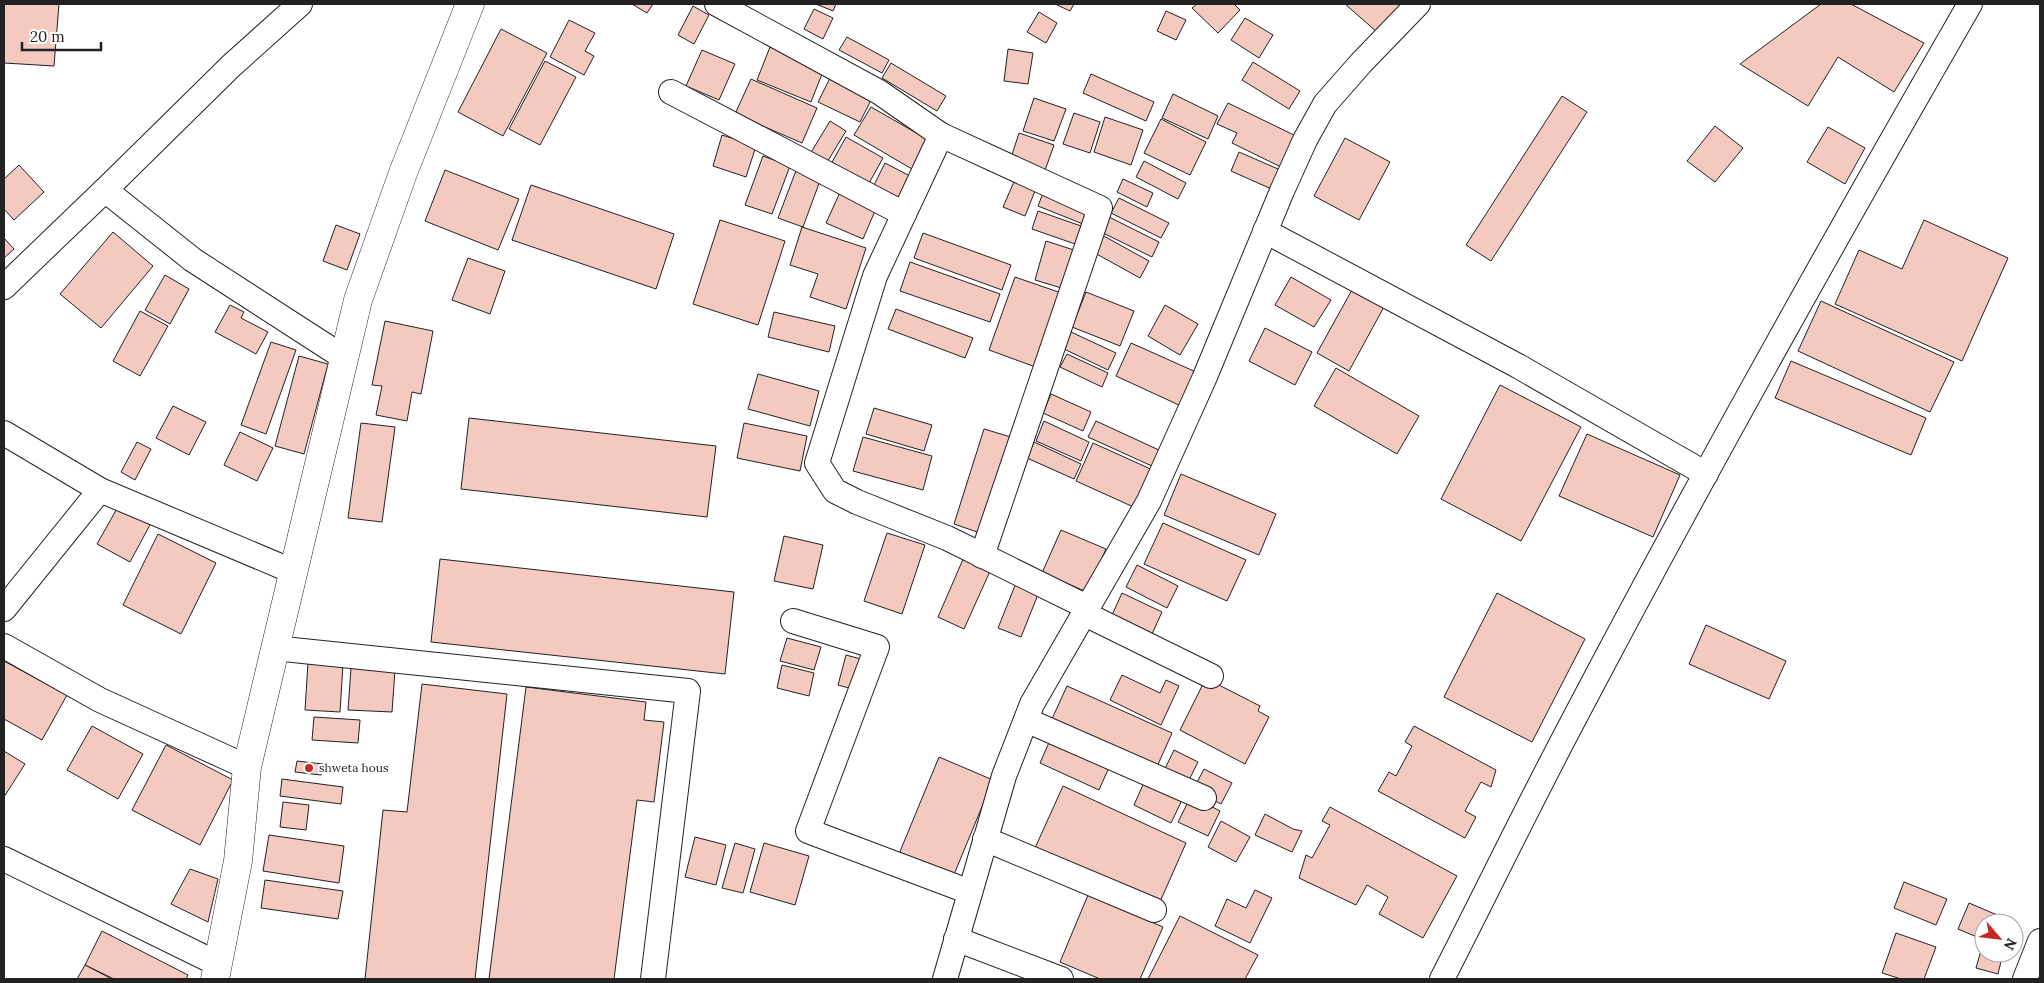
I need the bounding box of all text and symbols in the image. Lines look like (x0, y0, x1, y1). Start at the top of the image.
scale bar (22, 20, 101, 52)
text: 20 m (30, 27, 65, 46)
place label: shweta hous (319, 760, 389, 775)
marker: shweta hous (303, 762, 315, 774)
north arrow (1974, 913, 2024, 963)
text: N (2000, 935, 2021, 953)

